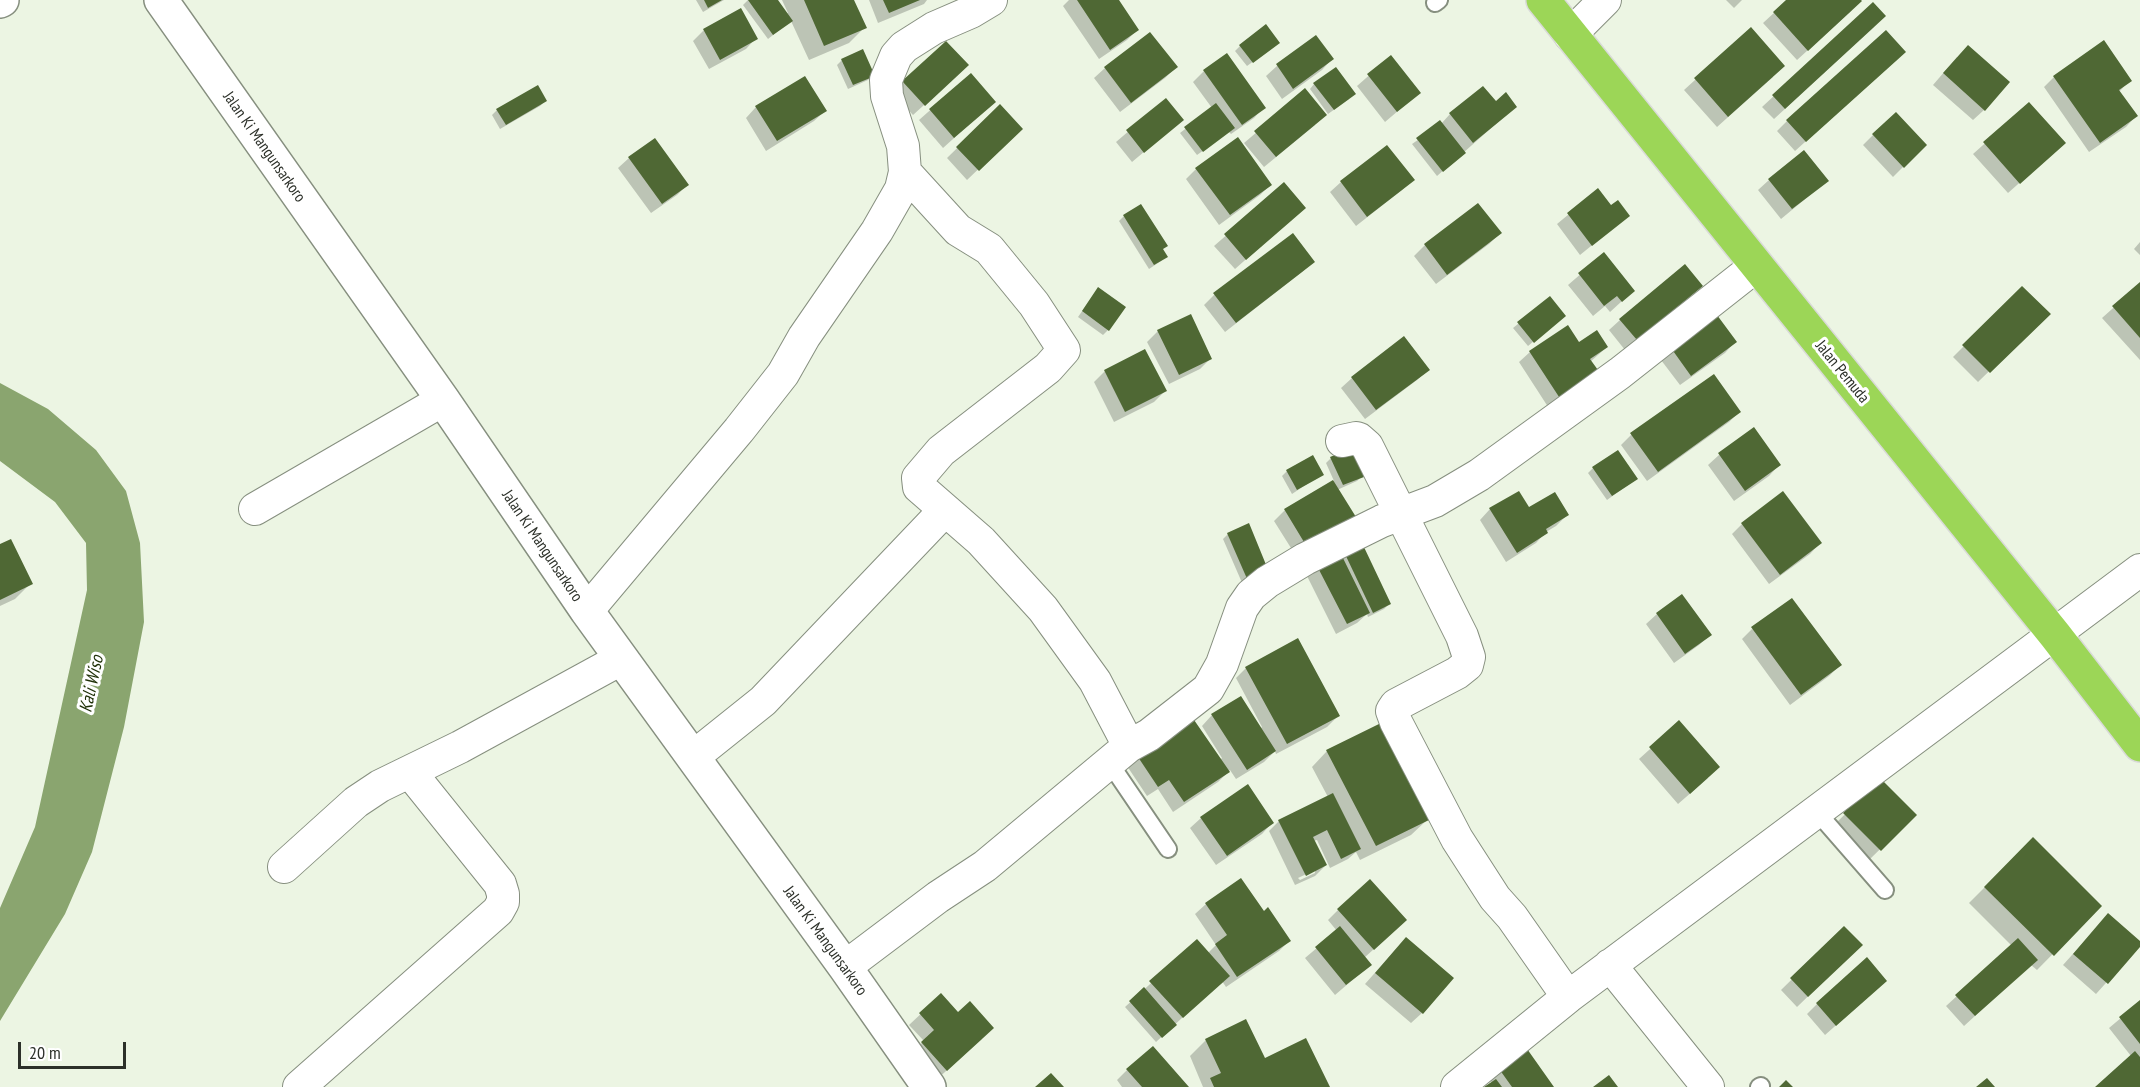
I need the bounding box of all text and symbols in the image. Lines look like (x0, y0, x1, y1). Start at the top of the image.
street label: Jalan Ki Mangunsarkoro (219, 88, 309, 206)
street label: Jalan Pemuda (1811, 337, 1873, 407)
street label: Jalan Ki Mangunsarkoro (498, 487, 586, 605)
water label: Kali Wiso (75, 654, 109, 714)
street label: Jalan Ki Mangunsarkoro (779, 883, 871, 999)
scale bar (21, 1030, 129, 1068)
text: 20 m (29, 1041, 61, 1064)

